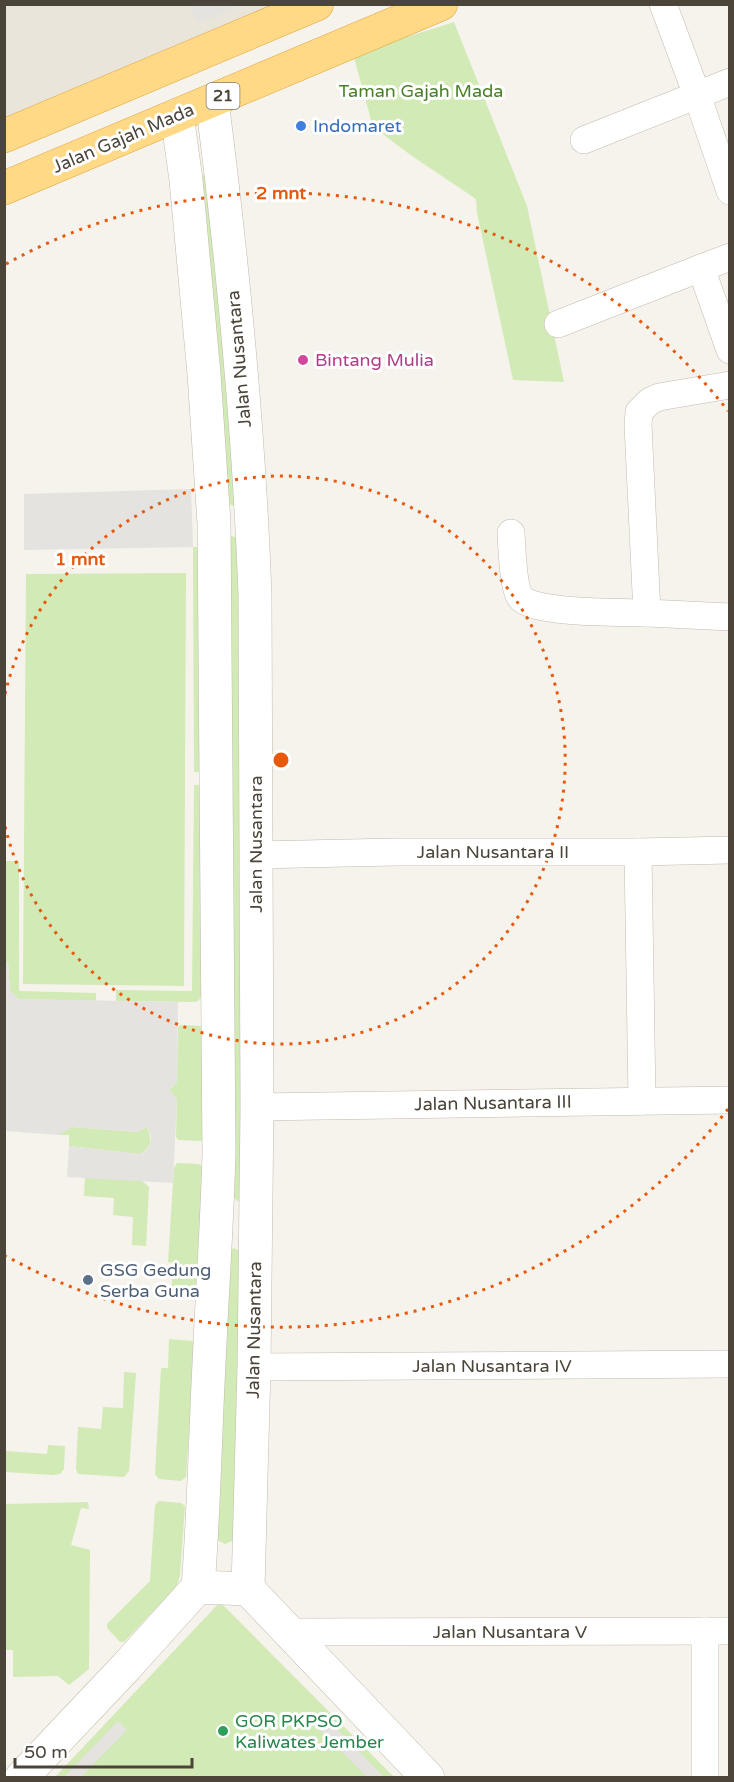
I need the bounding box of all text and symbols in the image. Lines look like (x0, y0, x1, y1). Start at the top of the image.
park label: Taman Gajah Mada (339, 80, 503, 102)
road number: 21 (206, 83, 240, 109)
street label: Jalan Gajah Mada (49, 98, 197, 178)
place label: Indomaret (313, 115, 402, 137)
marker: Indomaret (294, 119, 308, 133)
text: 2 mnt (256, 182, 306, 204)
street label: Jalan Nusantara (222, 290, 256, 428)
place label: Bintang Mulia (315, 349, 434, 371)
marker: Bintang Mulia (296, 353, 310, 367)
text: 1 mnt (55, 548, 105, 570)
centre of rings (271, 750, 291, 770)
street label: Jalan Nusantara (245, 775, 267, 913)
street label: Jalan Nusantara II (417, 841, 569, 863)
street label: Jalan Nusantara III (414, 1091, 572, 1115)
place label: GSG Gedung Serba Guna (100, 1259, 211, 1302)
street label: Jalan Nusantara (242, 1261, 266, 1399)
marker: GSG Gedung Serba Guna (81, 1273, 95, 1287)
street label: Jalan Nusantara IV (412, 1355, 572, 1377)
street label: Jalan Nusantara V (433, 1621, 588, 1643)
place label: GOR PKPSO Kaliwates Jember (235, 1710, 384, 1753)
marker: GOR PKPSO Kaliwates Jember (216, 1724, 230, 1738)
scale bar (15, 1731, 192, 1769)
text: 50 m (24, 1741, 68, 1763)

